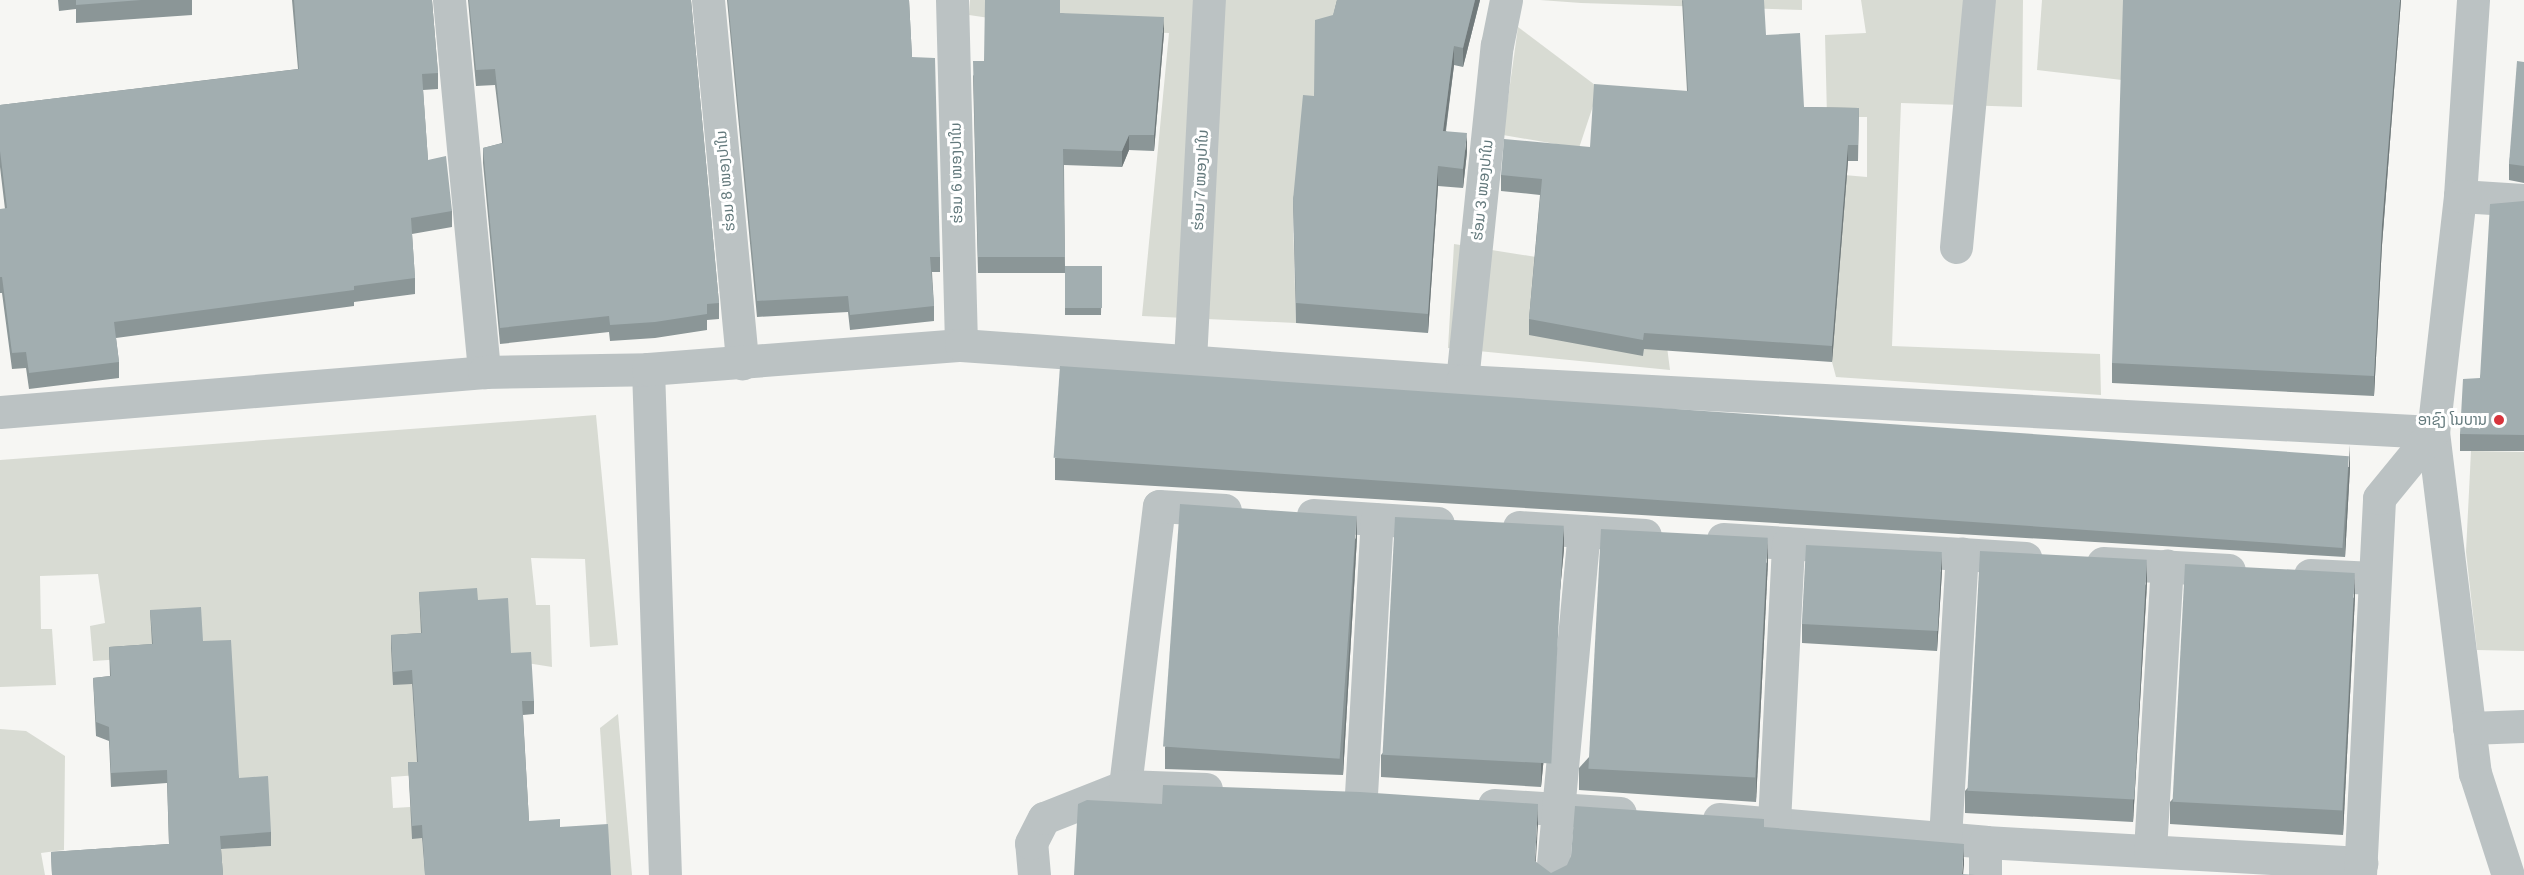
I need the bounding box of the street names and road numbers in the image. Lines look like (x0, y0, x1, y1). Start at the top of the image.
street label: ຮ່ອມ 6 ໜອງປາໃນ (946, 122, 966, 224)
street label: ຮ່ອມ 7 ໜອງປາໃນ (1188, 129, 1212, 231)
street label: ຮ່ອມ 8 ໜອງປາໃນ (712, 130, 738, 232)
street label: ຮ່ອມ 3 ໜອງປາໃນ (1468, 139, 1496, 241)

